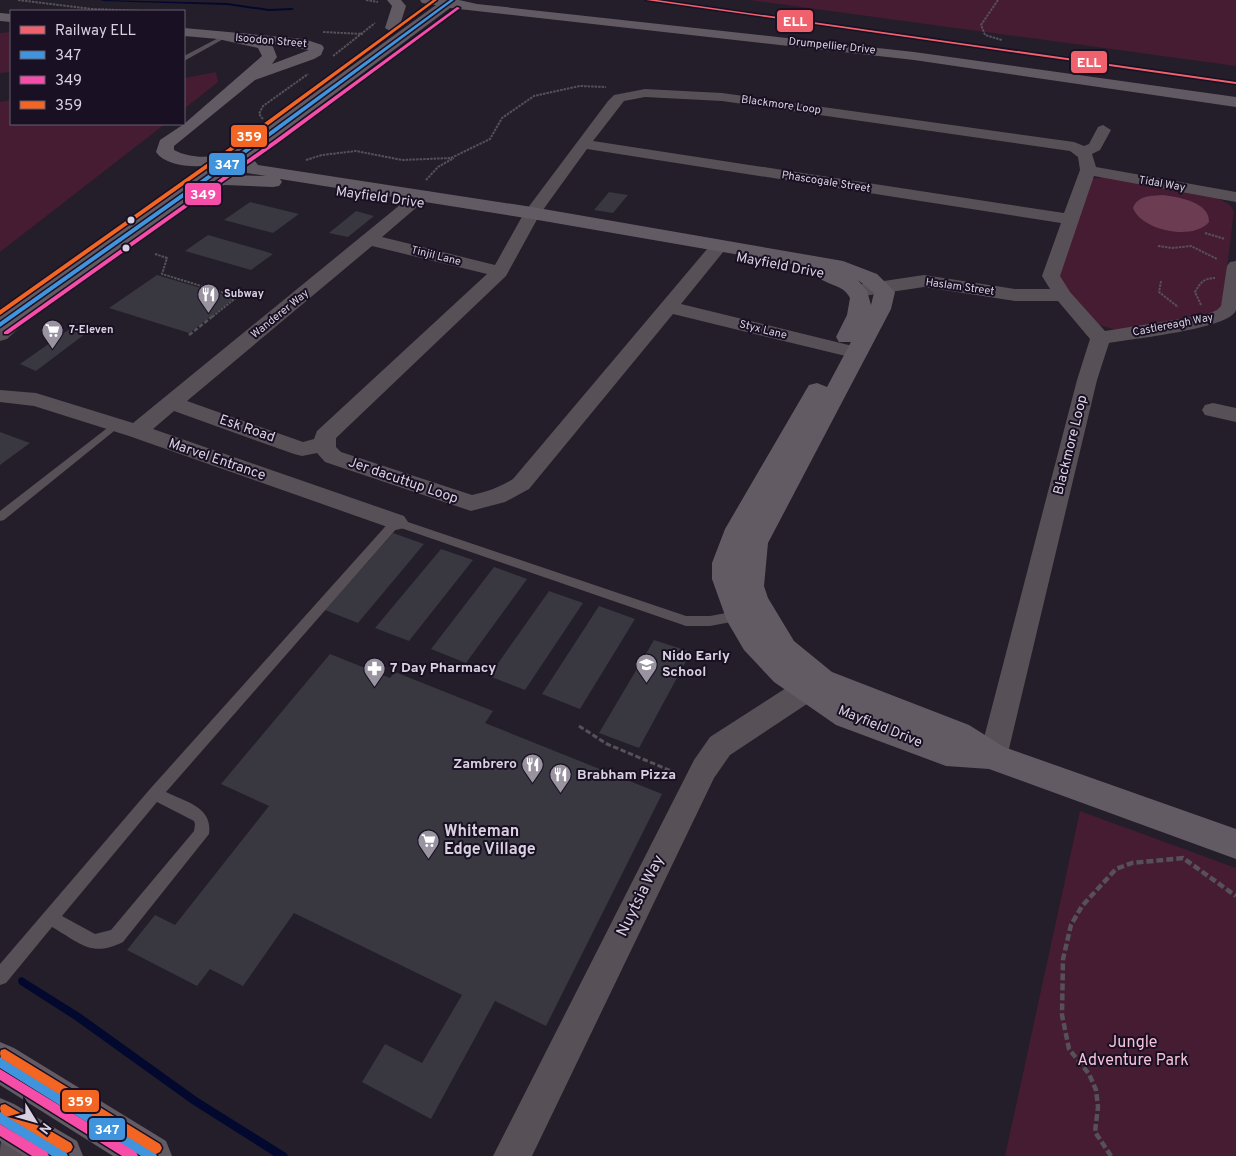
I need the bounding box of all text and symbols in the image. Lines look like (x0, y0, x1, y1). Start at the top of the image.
line badge: ELL (776, 9, 814, 33)
legend (10, 10, 185, 125)
text: ELL (783, 14, 807, 31)
text: Railway ELL (55, 22, 136, 41)
street label: Isoodon Street (235, 31, 307, 51)
street label: Drumpellier Drive (788, 34, 876, 58)
text: 347 (55, 47, 81, 66)
line badge: ELL (1070, 50, 1108, 74)
text: ELL (1077, 55, 1101, 72)
text: 349 (55, 72, 82, 91)
street label: Blackmore Loop (740, 92, 822, 118)
text: 359 (55, 97, 82, 116)
line badge: 359 (230, 124, 268, 148)
text: 359 (236, 129, 262, 146)
line badge: 347 (208, 152, 246, 176)
text: 347 (215, 157, 239, 174)
street label: Phascogale Street (781, 168, 871, 196)
street label: Tidal Way (1138, 173, 1187, 195)
line badge: 349 (184, 182, 222, 206)
street label: Mayfield Drive (335, 183, 425, 213)
text: 349 (190, 187, 216, 204)
unlabelled marker (126, 215, 136, 225)
unlabelled marker (121, 243, 131, 253)
street label: Tinjil Lane (409, 243, 463, 269)
street label: Mayfield Drive (735, 249, 825, 283)
street label: Haslam Street (925, 275, 995, 299)
restaurant icon: Subway (196, 282, 220, 313)
street label: Wanderer Way (248, 286, 312, 342)
place label: Subway (224, 287, 264, 301)
street label: Castlereagh Way (1131, 310, 1215, 340)
street label: Styx Lane (738, 317, 788, 343)
supermarket icon: 7-Eleven (41, 318, 65, 349)
place label: 7-Eleven (69, 323, 113, 337)
street label: Blackmore Loop (1050, 393, 1092, 497)
street label: Esk Road (217, 412, 277, 446)
street label: Marvel Entrance (166, 435, 268, 485)
street label: Jer dacuttup Loop (346, 454, 460, 508)
place label: Nido Early School (662, 648, 730, 681)
school or university icon: Nido Early School (634, 652, 658, 683)
pharmacy icon: 7 Day Pharmacy (362, 656, 386, 687)
place label: 7 Day Pharmacy (390, 660, 496, 677)
street label: Mayfield Drive (835, 702, 925, 752)
restaurant icon: Zambrero (521, 752, 545, 783)
place label: Zambrero (453, 756, 517, 773)
restaurant icon: Brabham Pizza (549, 763, 573, 794)
place label: Brabham Pizza (577, 767, 676, 784)
place label: Whiteman Edge Village (444, 822, 536, 860)
supermarket icon: Whiteman Edge Village (416, 829, 440, 860)
street label: Nuytsia Way (613, 852, 669, 940)
park label: Jungle Adventure Park (1077, 1033, 1189, 1071)
line badge: 359 (61, 1089, 100, 1113)
text: 359 (67, 1094, 93, 1111)
north arrow (10, 1096, 60, 1146)
line badge: 347 (88, 1117, 126, 1141)
text: N (34, 1119, 54, 1137)
text: 347 (95, 1122, 119, 1139)

